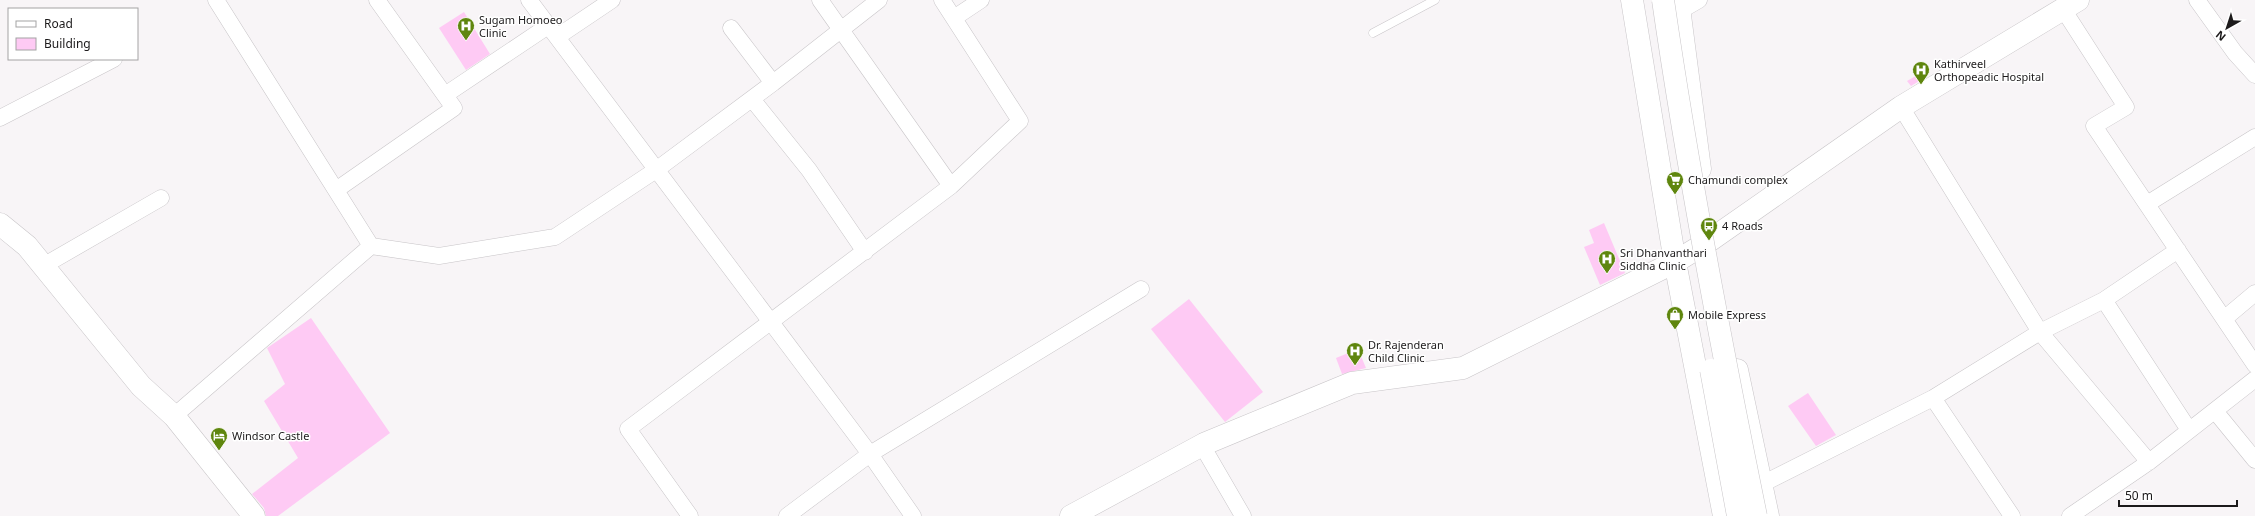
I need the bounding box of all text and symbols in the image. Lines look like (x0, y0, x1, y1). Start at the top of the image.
legend (8, 8, 138, 60)
north arrow (2207, 8, 2247, 48)
place label: Sugam Homoeo Clinic (479, 12, 563, 40)
text: Road (44, 15, 73, 32)
hospital icon: Sugam Homoeo Clinic (456, 16, 476, 41)
text: N (2212, 28, 2229, 45)
text: Building (44, 35, 91, 52)
place label: Kathirveel Orthopeadic Hospital (1934, 56, 2044, 84)
hospital icon: Kathirveel Orthopeadic Hospital (1911, 60, 1931, 85)
supermarket icon: Chamundi complex (1665, 170, 1685, 195)
place label: Chamundi complex (1688, 172, 1788, 187)
bus stop icon: 4 Roads (1699, 216, 1719, 241)
place label: 4 Roads (1722, 218, 1763, 233)
place label: Sri Dhanvanthari Siddha Clinic (1620, 245, 1707, 273)
hospital icon: Sri Dhanvanthari Siddha Clinic (1597, 249, 1617, 274)
shop icon: Mobile Express (1665, 305, 1685, 330)
place label: Mobile Express (1688, 307, 1766, 322)
place label: Dr. Rajenderan Child Clinic (1368, 337, 1444, 365)
hospital icon: Dr. Rajenderan Child Clinic (1345, 341, 1365, 366)
hotel icon: Windsor Castle (209, 426, 229, 451)
place label: Windsor Castle (232, 428, 309, 443)
scale bar (2119, 482, 2237, 508)
text: 50 m (2125, 487, 2153, 504)

